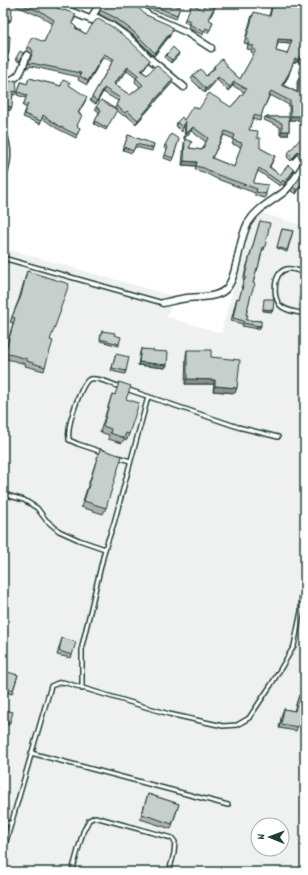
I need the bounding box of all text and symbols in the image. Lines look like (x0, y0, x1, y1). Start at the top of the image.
north arrow (250, 817, 290, 857)
text: N (254, 833, 270, 840)

